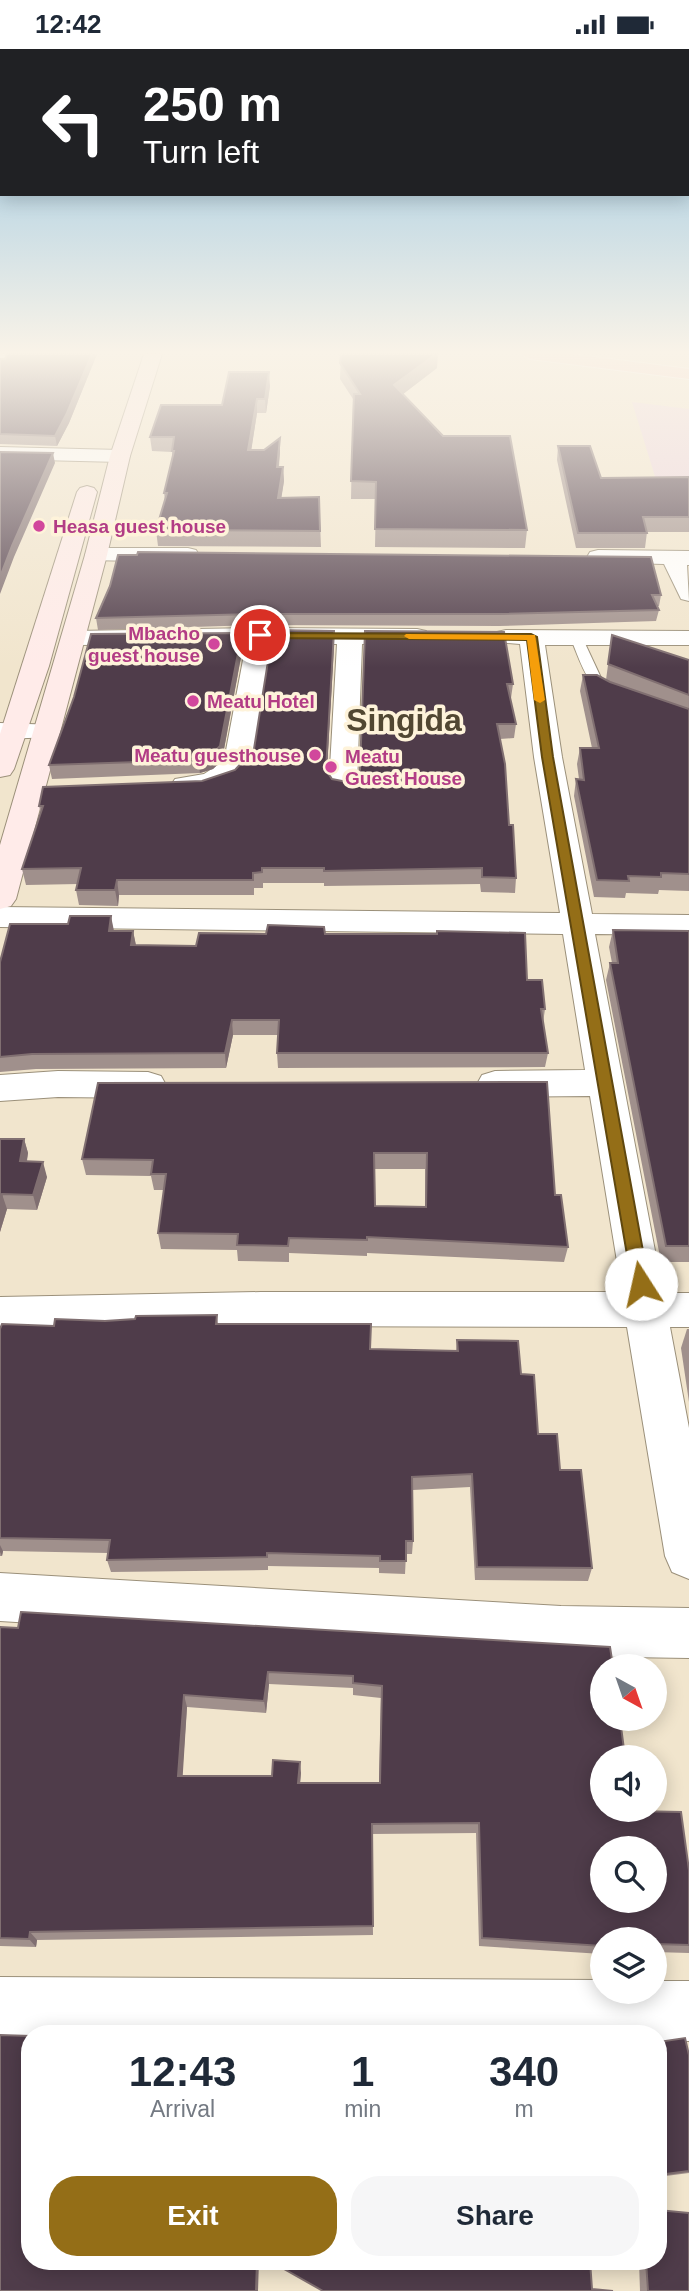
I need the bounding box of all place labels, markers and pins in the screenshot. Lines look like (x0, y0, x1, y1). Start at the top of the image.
place label: Heasa guest house (53, 516, 226, 537)
marker: Heasa guest house (31, 518, 47, 534)
pin (230, 605, 290, 665)
place label: Mbacho guest house (88, 623, 200, 666)
marker: Mbacho guest house (206, 636, 222, 652)
place label: Meatu Hotel (207, 691, 315, 712)
marker: Meatu Hotel (185, 693, 201, 709)
place label: Meatu guesthouse (134, 745, 301, 766)
place label: Meatu Guest House (345, 746, 462, 789)
marker: Meatu guesthouse (307, 747, 323, 763)
marker: Meatu Guest House (323, 759, 339, 775)

